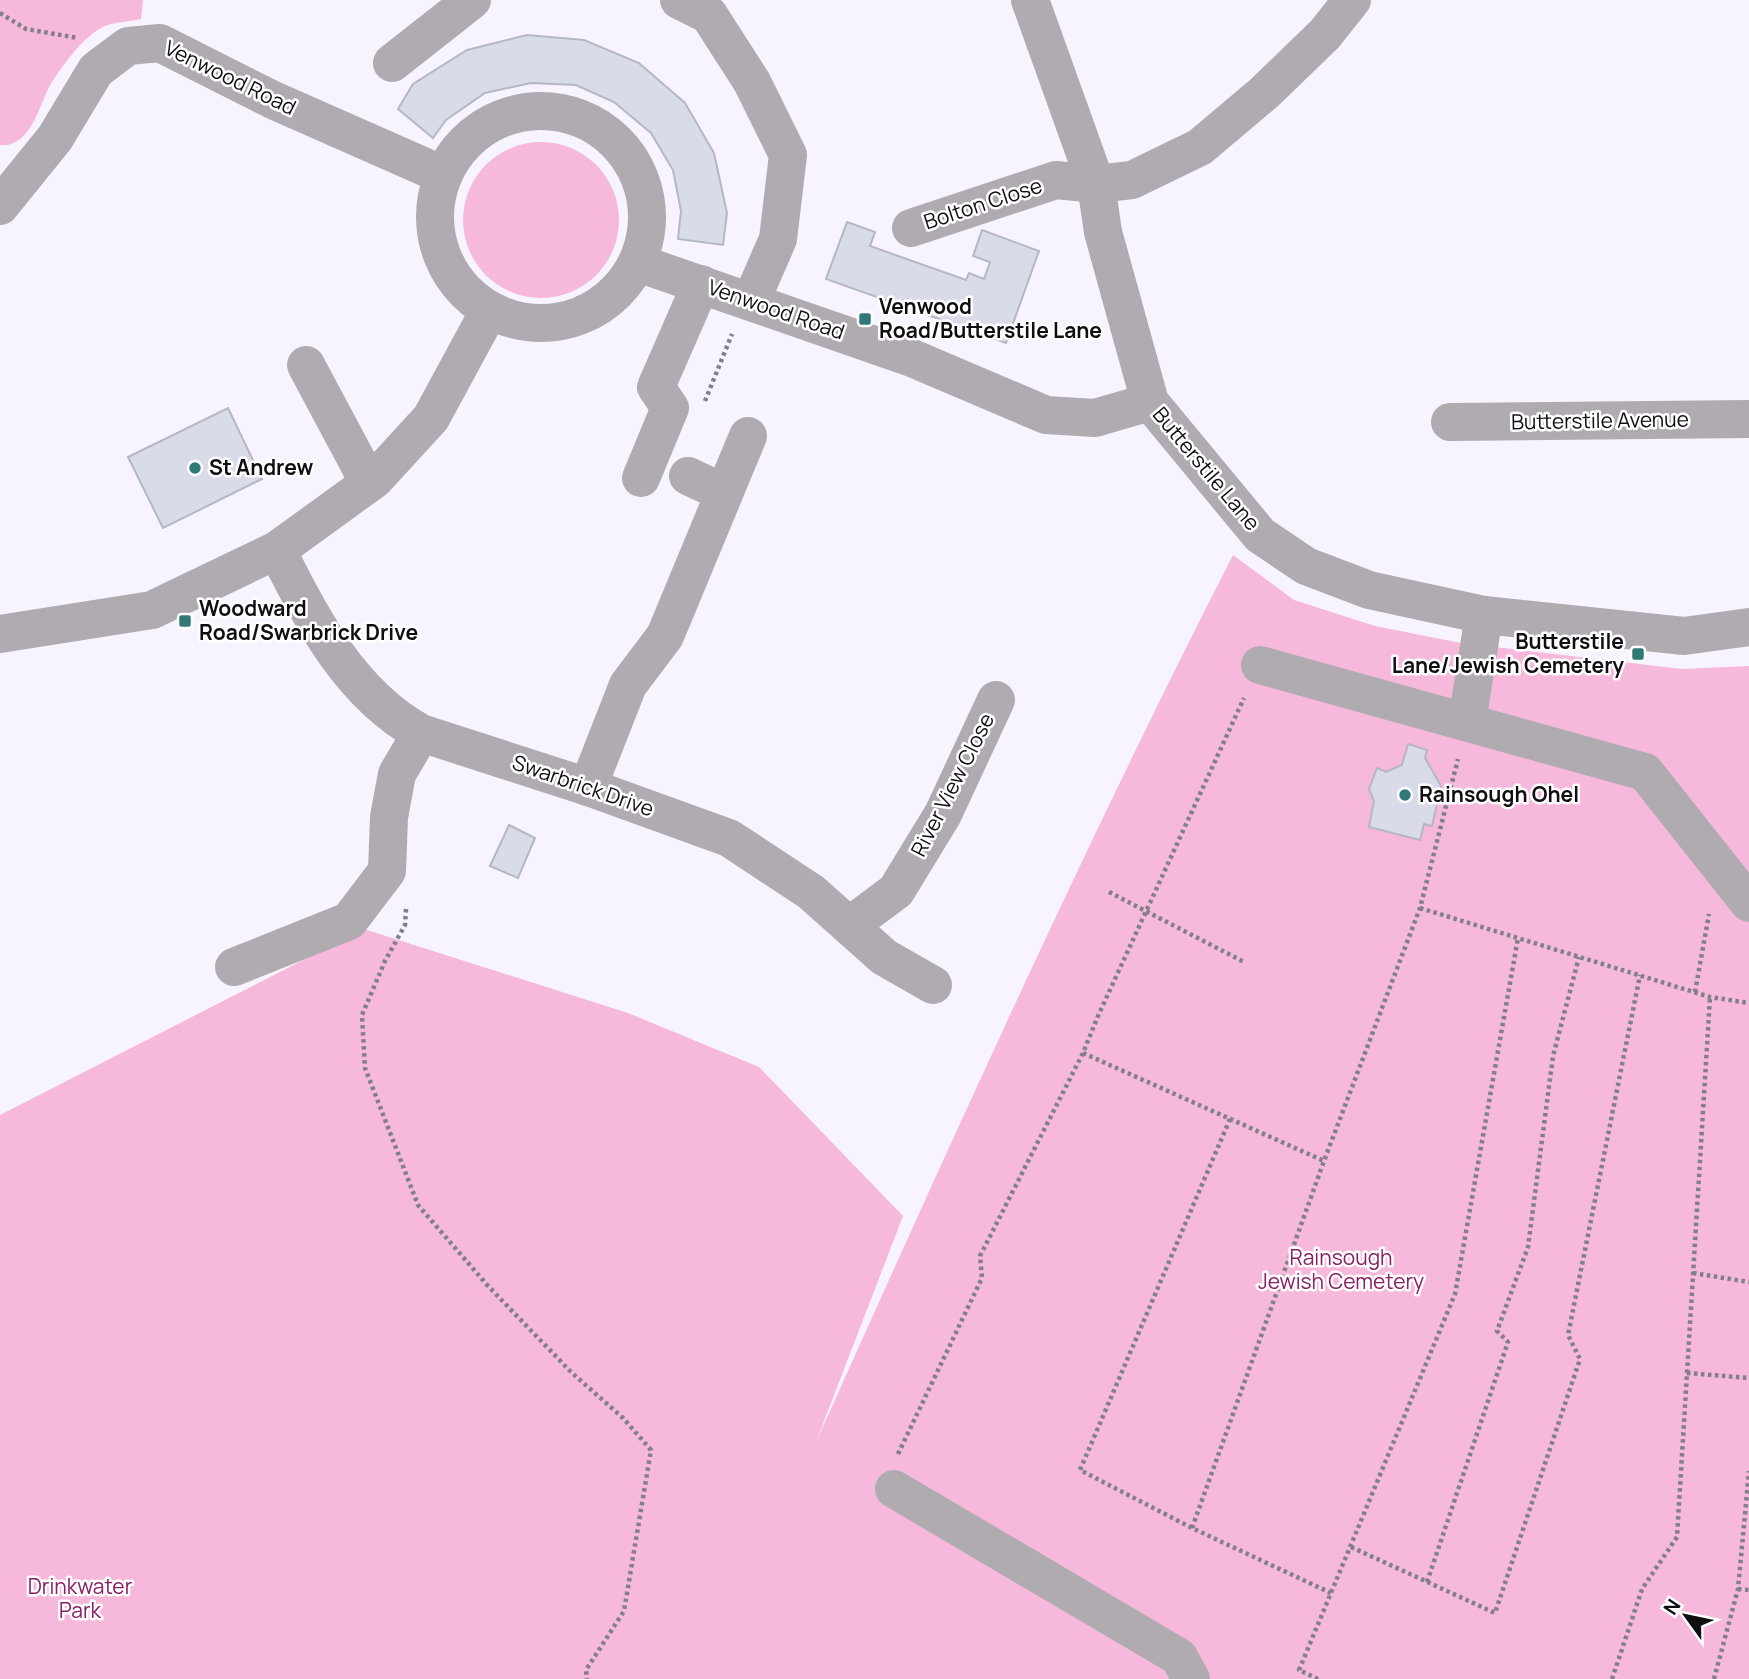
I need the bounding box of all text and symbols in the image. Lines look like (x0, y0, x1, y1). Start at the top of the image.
street label: Venwood Road (160, 33, 301, 121)
street label: Bolton Close (920, 171, 1045, 235)
street label: Venwood Road (704, 273, 848, 346)
place label: Venwood Road/Butterstile Lane (879, 292, 1102, 344)
marker: Venwood Road/Butterstile Lane (857, 311, 873, 327)
street label: Butterstile Lane (1147, 401, 1267, 536)
street label: Butterstile Avenue (1511, 404, 1689, 436)
place label: St Andrew (209, 453, 313, 481)
marker: St Andrew (187, 460, 203, 476)
place label: Woodward Road/Swarbrick Drive (199, 594, 418, 646)
marker: Woodward Road/Swarbrick Drive (177, 613, 193, 629)
place label: Butterstile Lane/Jewish Cemetery (1392, 627, 1624, 679)
marker: Butterstile Lane/Jewish Cemetery (1630, 646, 1646, 662)
street label: River View Close (904, 708, 1000, 861)
street label: Swarbrick Drive (509, 748, 658, 822)
place label: Rainsough Ohel (1419, 780, 1579, 808)
marker: Rainsough Ohel (1397, 787, 1413, 803)
park label: Rainsough Jewish Cemetery (1258, 1243, 1424, 1295)
park label: Drinkwater Park (28, 1572, 133, 1624)
north arrow (1651, 1581, 1721, 1651)
text: N (1657, 1594, 1686, 1620)

